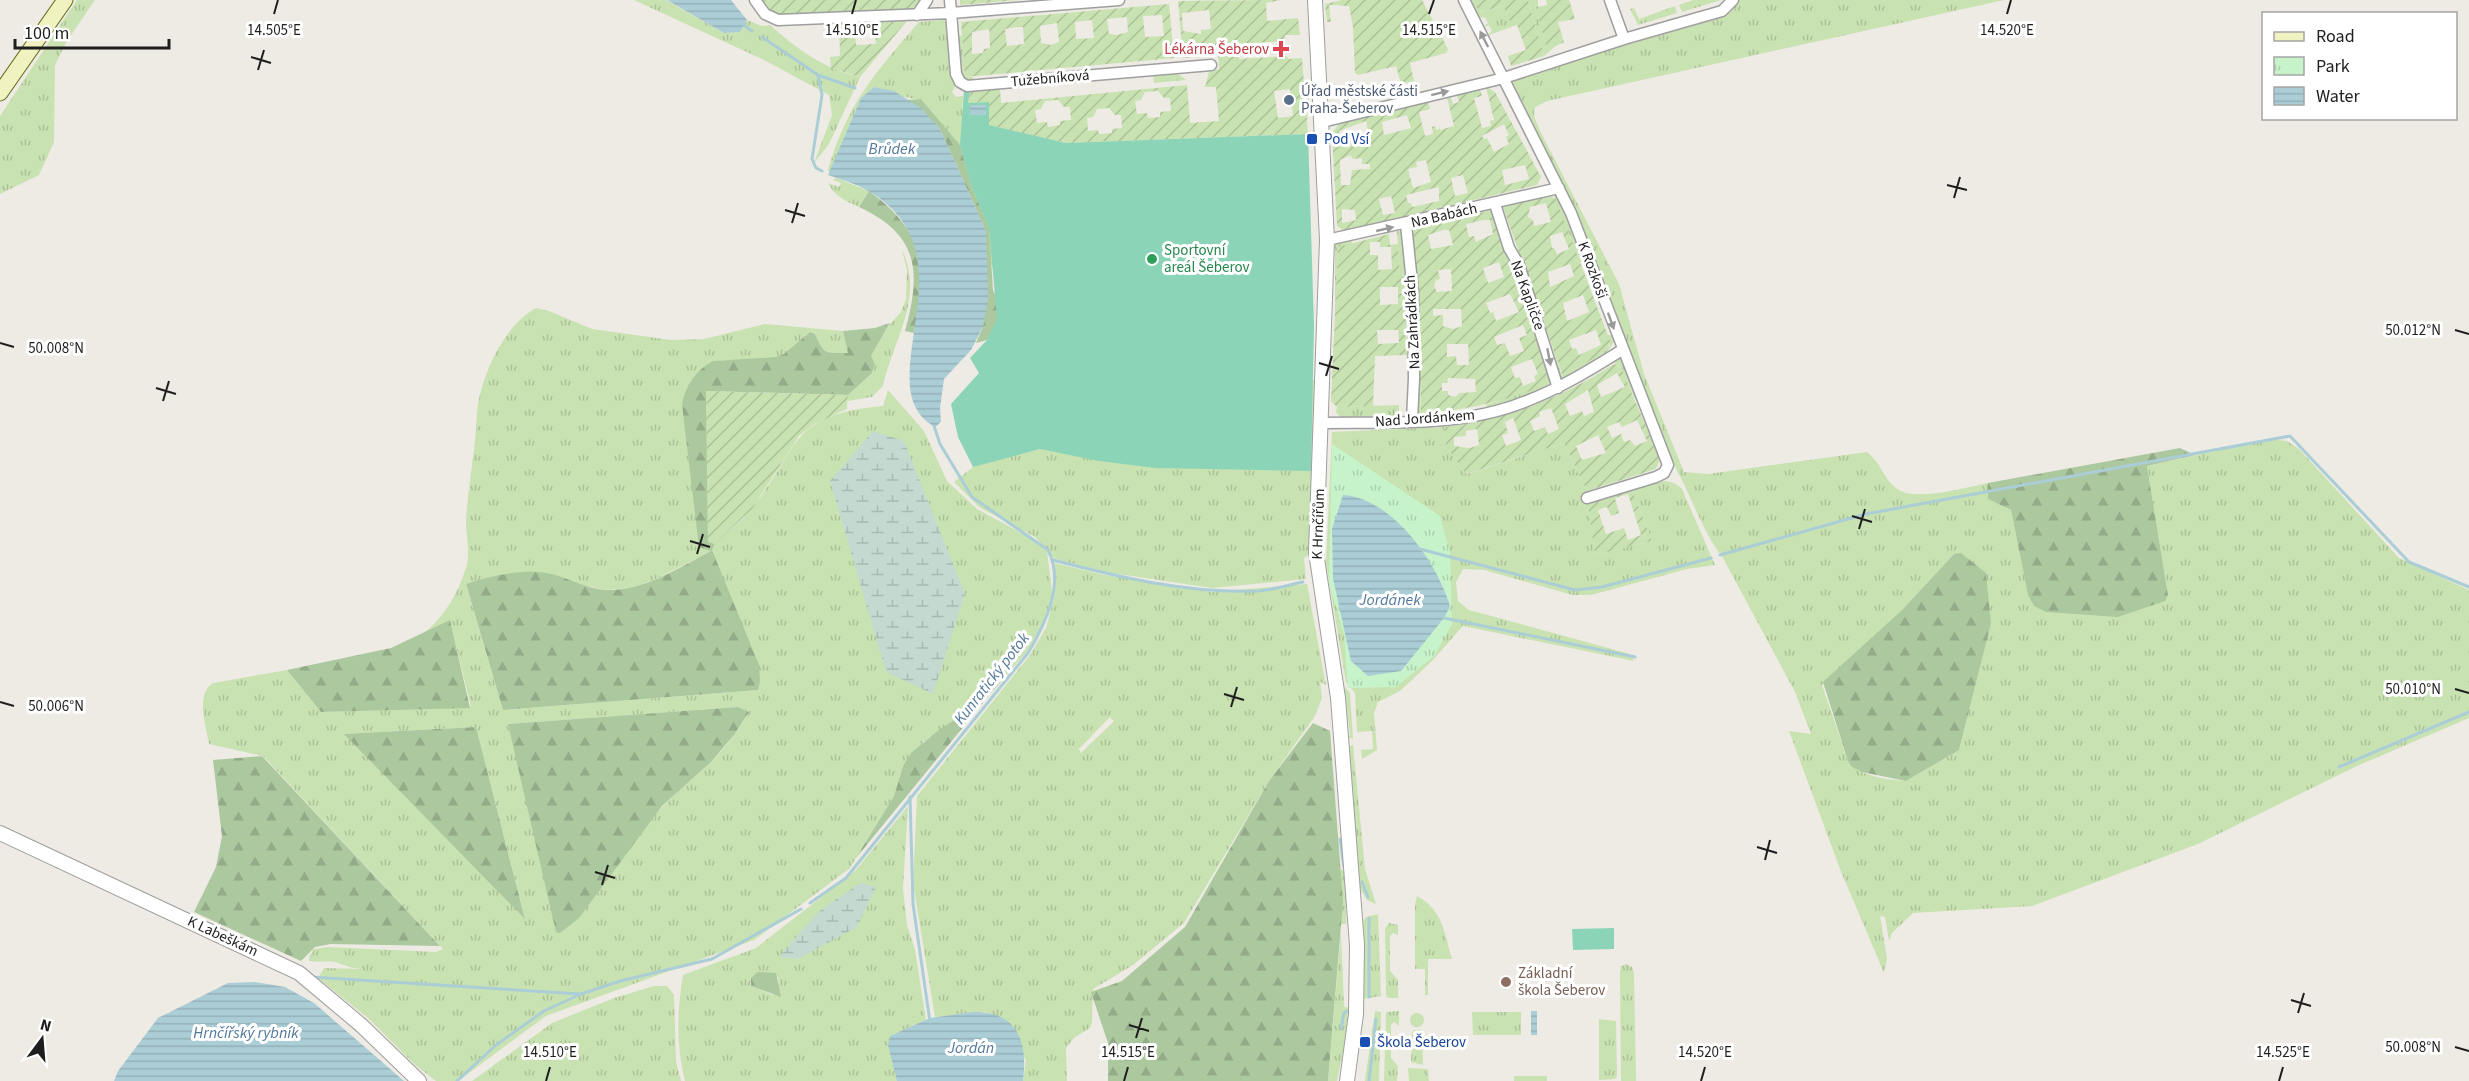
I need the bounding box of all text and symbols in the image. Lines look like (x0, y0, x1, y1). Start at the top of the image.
scale bar (15, 12, 170, 50)
legend (2262, 12, 2457, 120)
text: 14.505°E (247, 20, 301, 41)
text: 14.510°E (825, 20, 879, 41)
text: 14.515°E (1402, 20, 1456, 41)
text: 14.520°E (1980, 20, 2034, 41)
text: 100 m (24, 21, 69, 46)
text: Road (2316, 24, 2355, 49)
one-way arrow (1479, 30, 1489, 47)
place label: Lékárna Šeberov (1164, 39, 1269, 60)
marker: Lékárna Šeberov (1274, 42, 1288, 56)
text: Park (2316, 54, 2350, 79)
street label: Tužebníková (1010, 65, 1090, 92)
place label: Úřad městské části Praha-Šeberov (1301, 81, 1418, 119)
text: Water (2316, 84, 2360, 109)
one-way arrow (1431, 87, 1449, 97)
marker: Úřad městské části Praha-Šeberov (1282, 93, 1296, 107)
place label: Pod Vsí (1324, 129, 1370, 150)
marker: Pod Vsí (1305, 132, 1319, 146)
water label: Brůdek (869, 138, 916, 160)
street label: Na Babách (1409, 198, 1479, 233)
one-way arrow (1375, 223, 1394, 233)
street label: K Rozkoši (1572, 239, 1613, 302)
place label: Sportovní areál Šeberov (1164, 240, 1250, 278)
marker: Sportovní areál Šeberov (1145, 252, 1159, 266)
street label: Na Kapličce (1505, 257, 1550, 333)
street label: Na Zahrádkách (1400, 274, 1425, 370)
one-way arrow (1607, 312, 1617, 330)
text: 50.012°N (2385, 320, 2441, 341)
text: 50.008°N (28, 338, 84, 359)
one-way arrow (1545, 348, 1554, 367)
street label: Nad Jordánkem (1374, 405, 1476, 432)
street label: K Hrnčířům (1307, 488, 1330, 560)
water label: Jordánek (1358, 589, 1421, 611)
water label: Kunratický potok (949, 628, 1035, 729)
text: 50.010°N (2385, 679, 2441, 700)
text: 50.006°N (28, 696, 84, 717)
street label: K Labeškám (184, 911, 262, 962)
place label: Základní škola Šeberov (1518, 963, 1605, 1001)
marker: Základní škola Šeberov (1499, 975, 1513, 989)
north arrow (12, 1009, 72, 1069)
text: N (38, 1014, 54, 1038)
water label: Hrnčířský rybník (193, 1022, 299, 1044)
place label: Škola Šeberov (1377, 1032, 1466, 1053)
marker: Škola Šeberov (1358, 1035, 1372, 1049)
water label: Jordán (947, 1037, 994, 1059)
text: 50.008°N (2385, 1037, 2441, 1058)
text: 14.510°E (523, 1042, 577, 1063)
text: 14.515°E (1101, 1042, 1155, 1063)
text: 14.520°E (1678, 1042, 1732, 1063)
text: 14.525°E (2256, 1042, 2310, 1063)

